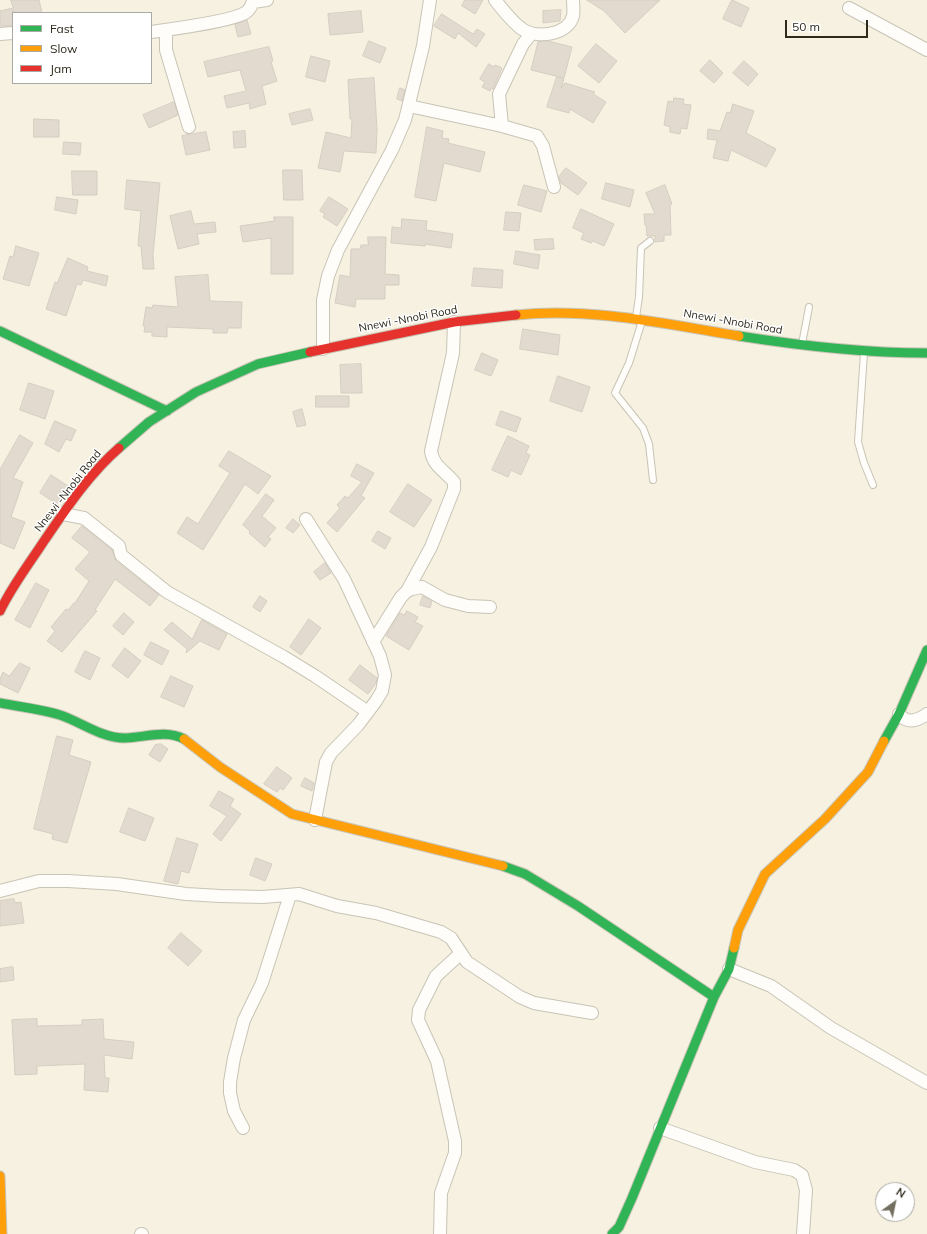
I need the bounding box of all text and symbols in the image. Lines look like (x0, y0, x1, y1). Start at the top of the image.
legend (12, 12, 152, 84)
scale bar (787, 12, 870, 38)
text: 50 m (792, 19, 820, 34)
text: Fast (50, 21, 74, 36)
text: Slow (50, 41, 78, 56)
text: Jam (50, 61, 72, 76)
street label: Nnewi -Nnobi Road (357, 303, 459, 335)
street label: Nnewi -Nnobi Road (682, 307, 784, 337)
street label: Nnewi -Nnobi Road (32, 447, 104, 535)
north arrow (875, 1182, 915, 1222)
text: N (894, 1185, 908, 1201)

